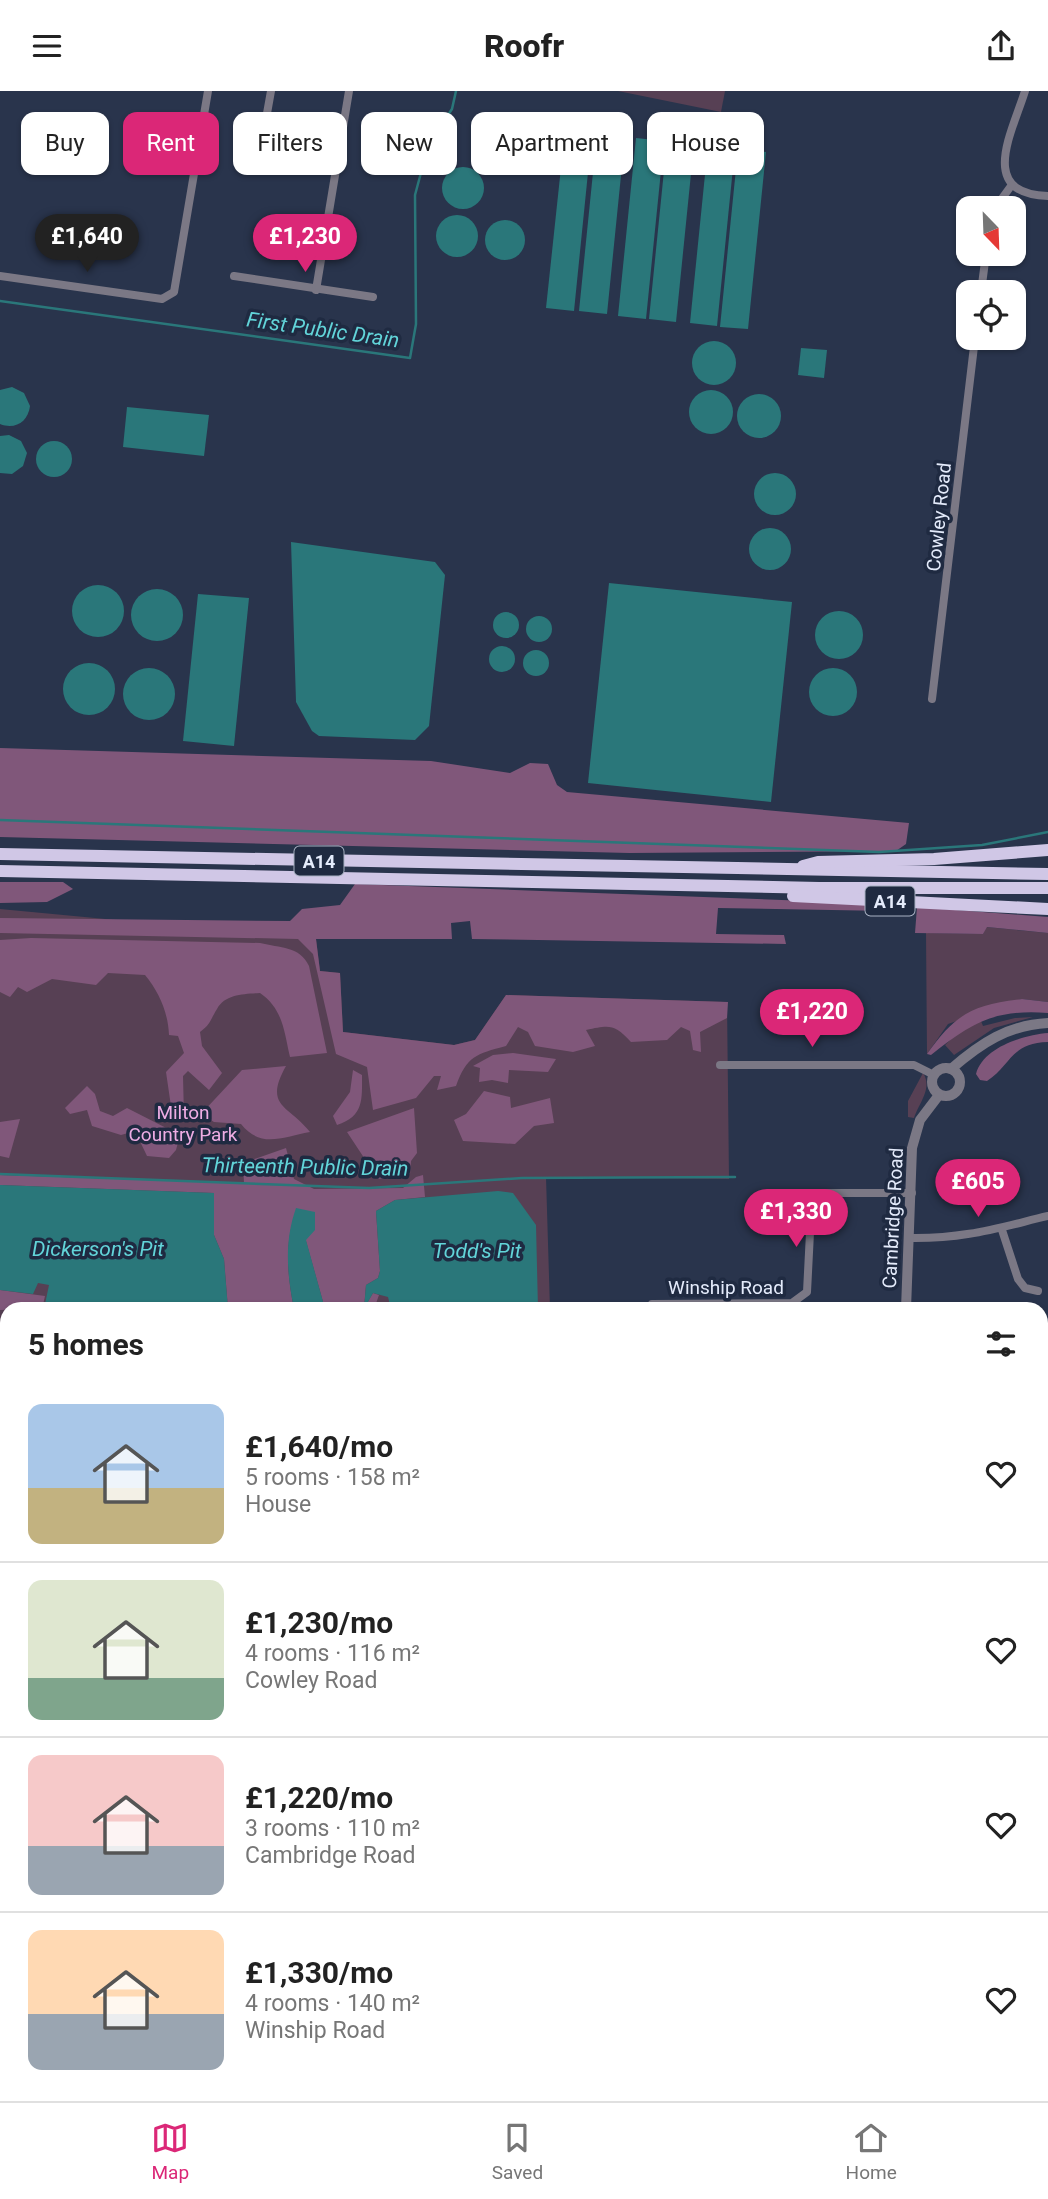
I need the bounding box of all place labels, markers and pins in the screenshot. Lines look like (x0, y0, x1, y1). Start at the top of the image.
pin: £1,640 (30, 215, 144, 274)
pin: £1,230 (248, 215, 362, 274)
pin: £1,220 (755, 989, 869, 1049)
pin: £605 (937, 1159, 1019, 1219)
pin: £1,330 (739, 1189, 853, 1249)

